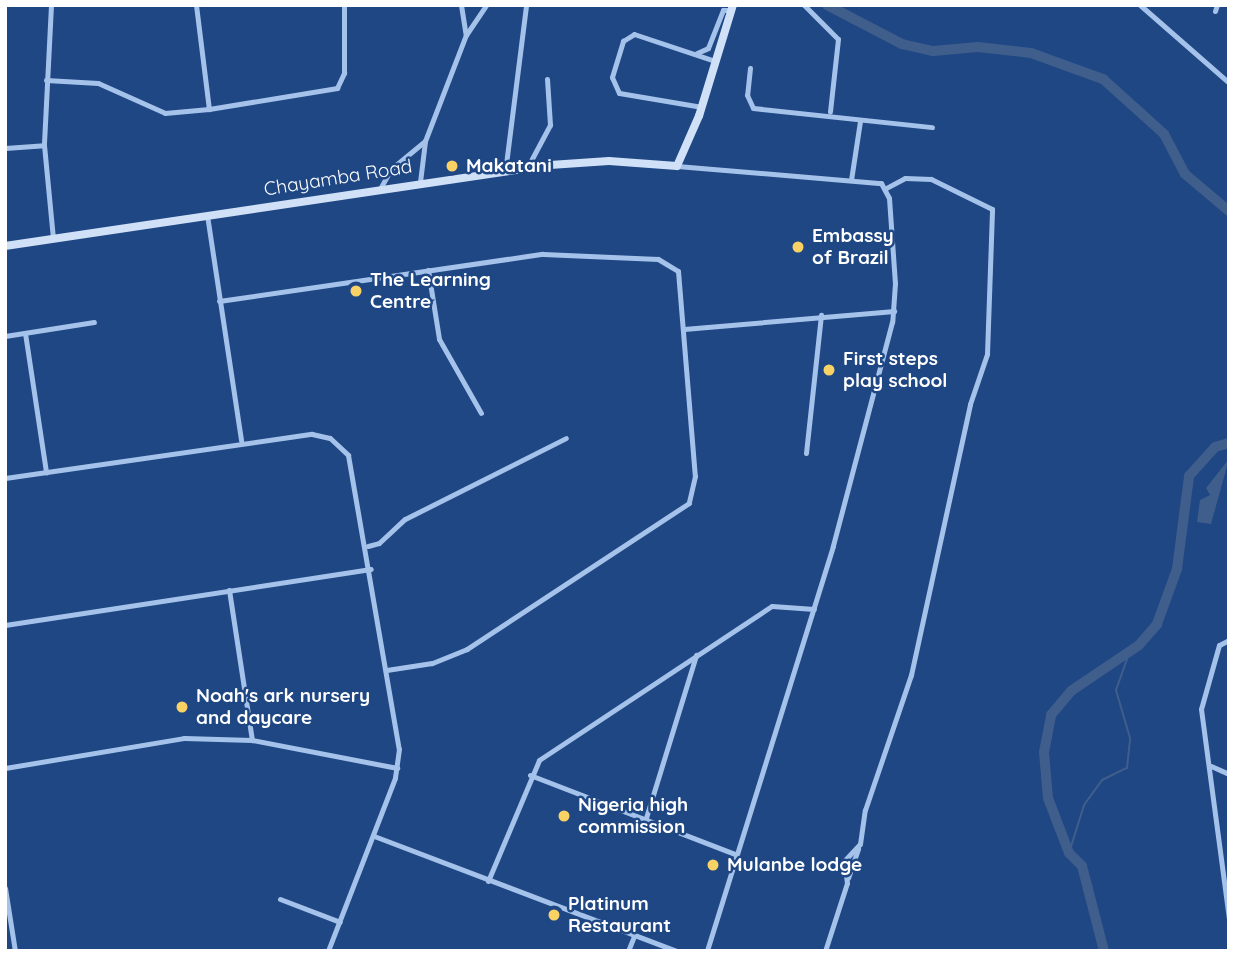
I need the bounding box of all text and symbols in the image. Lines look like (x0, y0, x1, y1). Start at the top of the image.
street label: Chayamba Road (262, 155, 414, 201)
place label: Makatani (466, 155, 552, 177)
marker: Makatani (444, 158, 460, 174)
place label: Embassy of Brazil (812, 225, 894, 269)
marker: Embassy of Brazil (790, 239, 806, 255)
place label: The Learning Centre (370, 269, 491, 313)
marker: The Learning Centre (348, 283, 364, 299)
place label: First steps play school (843, 348, 947, 392)
marker: First steps play school (821, 362, 837, 378)
place label: Noah's ark nursery and daycare (196, 685, 370, 729)
marker: Noah's ark nursery and daycare (174, 699, 190, 715)
place label: Nigeria high commission (578, 794, 688, 838)
marker: Nigeria high commission (556, 808, 572, 824)
place label: Mulanbe lodge (727, 854, 862, 876)
marker: Mulanbe lodge (705, 857, 721, 873)
place label: Platinum Restaurant (568, 893, 671, 937)
marker: Platinum Restaurant (546, 907, 562, 923)

